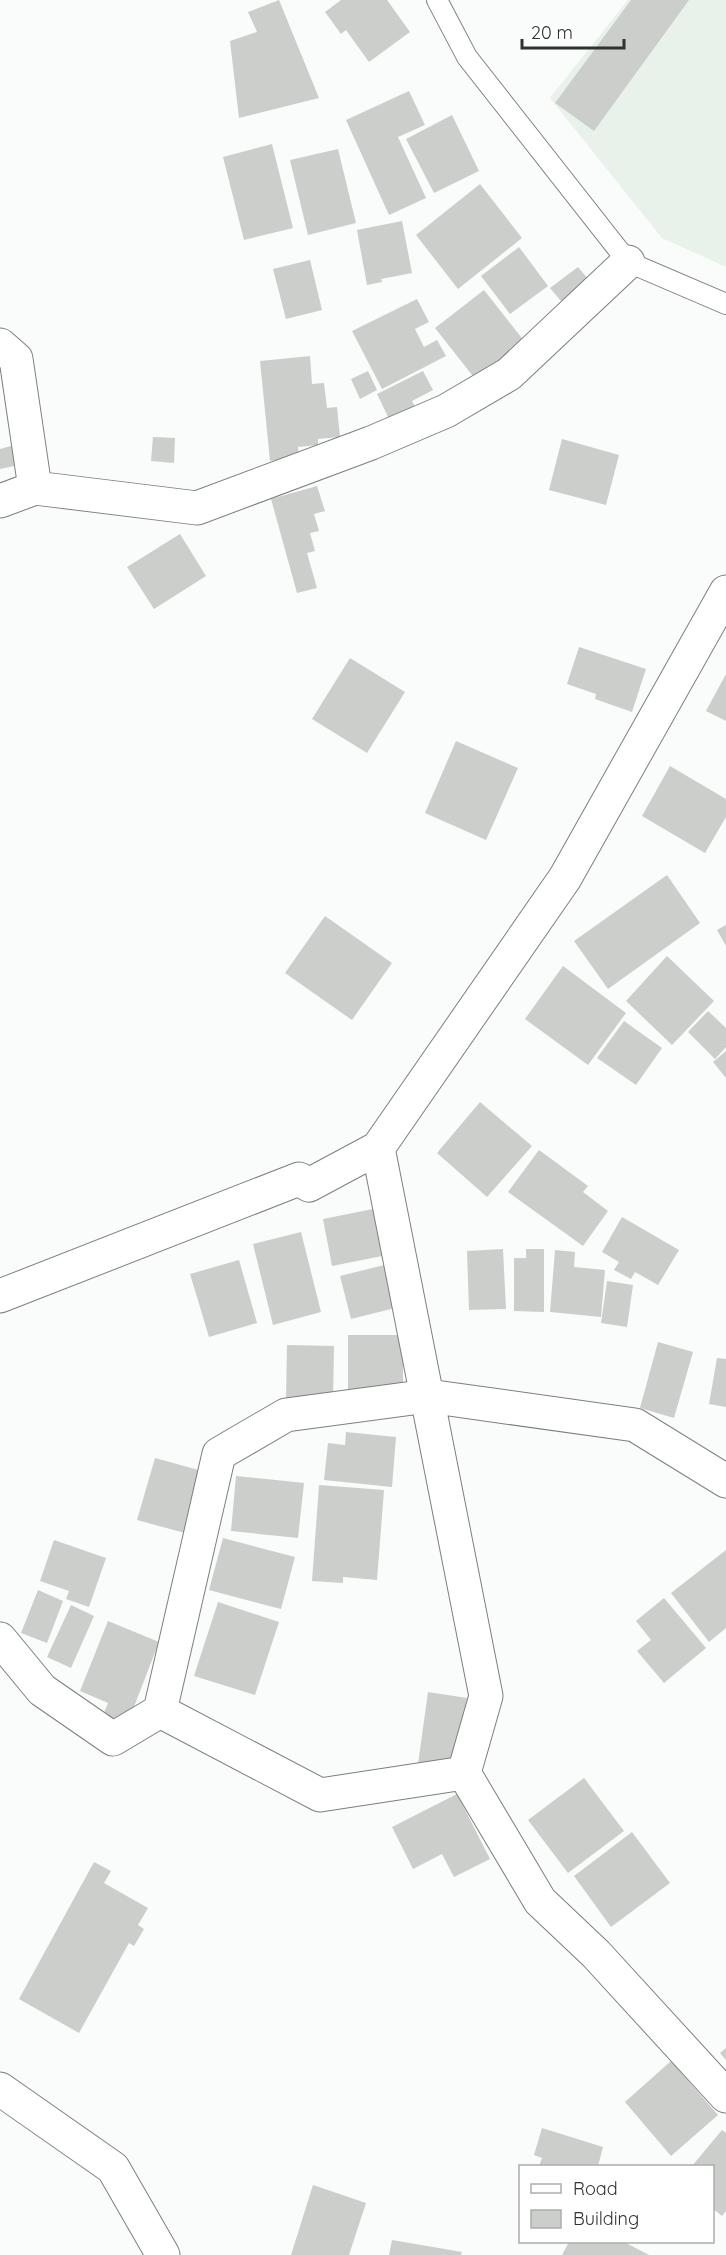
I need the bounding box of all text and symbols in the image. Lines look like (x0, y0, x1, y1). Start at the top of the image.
scale bar (522, 12, 624, 50)
text: 20 m (531, 21, 573, 44)
legend (519, 2165, 714, 2243)
text: Road (573, 2177, 618, 2200)
text: Building (573, 2207, 639, 2230)

